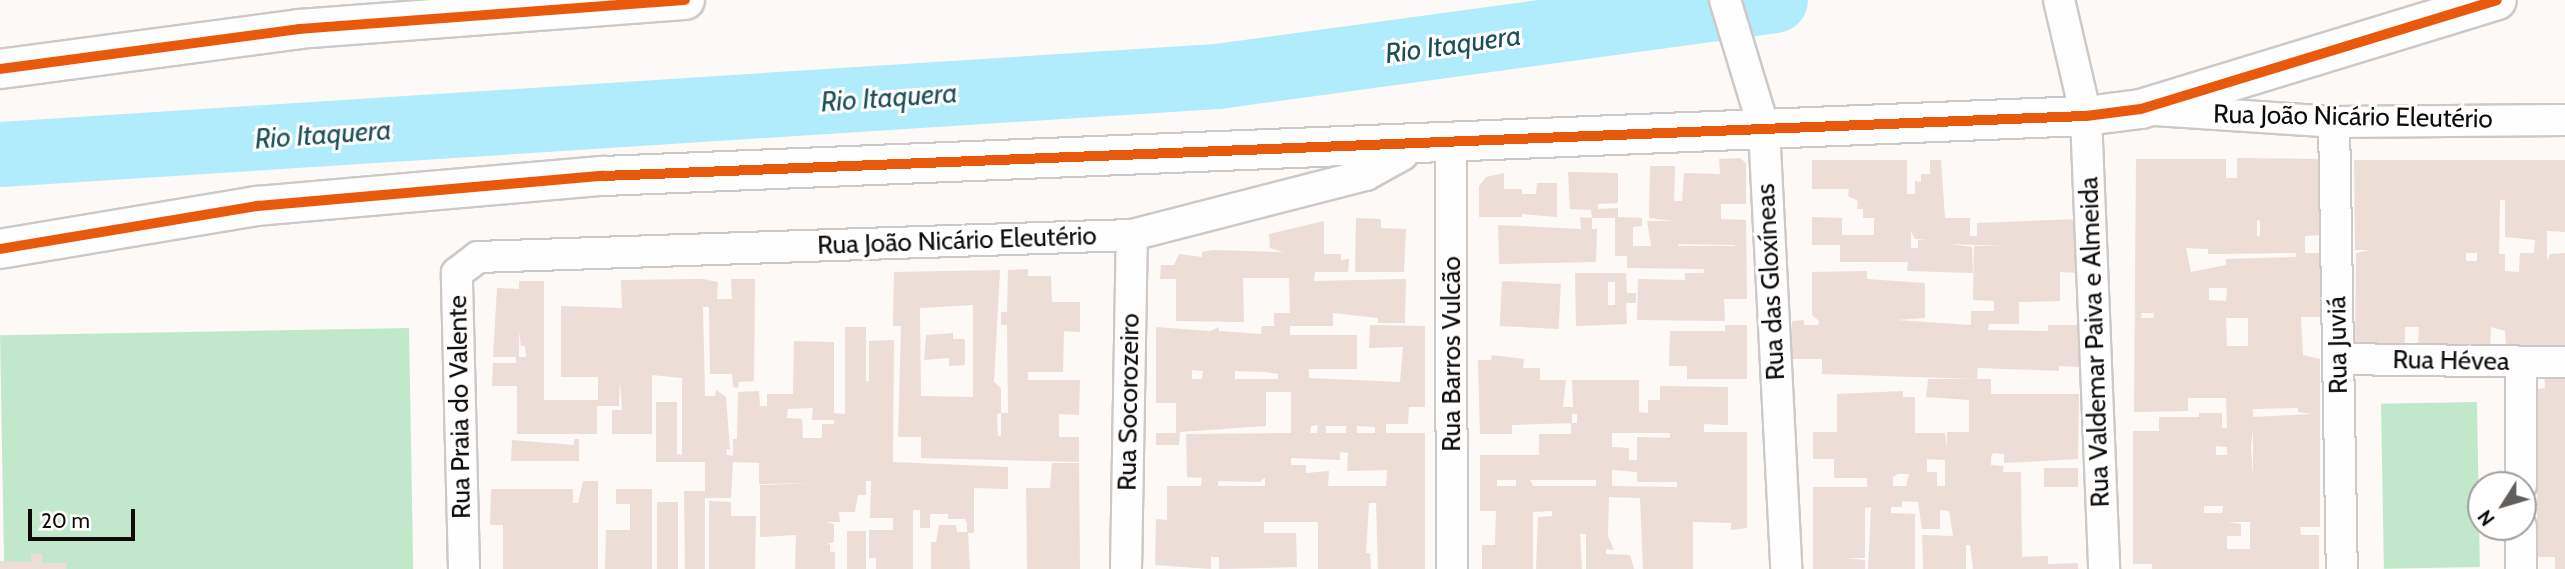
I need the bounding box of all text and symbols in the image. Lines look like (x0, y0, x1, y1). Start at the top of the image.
water label: Rio Itaquera (1383, 18, 1523, 70)
water label: Rio Itaquera (820, 75, 958, 119)
street label: Rua João Nicário Eleutério (2213, 99, 2493, 135)
water label: Rio Itaquera (254, 112, 392, 156)
street label: Rua Valdemar Paiva e Almeida (2074, 176, 2116, 508)
street label: Rua das Gloxíneas (1750, 183, 1792, 381)
street label: Rua João Nicário Eleutério (817, 221, 1097, 261)
street label: Rua Barros Vulcão (1436, 256, 1468, 452)
street label: Rua Praia do Valente (442, 295, 478, 519)
street label: Rua Juviá (2322, 296, 2354, 394)
street label: Rua Socorozeiro (1112, 313, 1146, 491)
street label: Rua Hévea (2392, 344, 2510, 378)
north arrow (2467, 471, 2537, 541)
scale bar (32, 496, 138, 540)
text: N (2473, 505, 2500, 530)
text: 20 m (41, 508, 90, 533)

